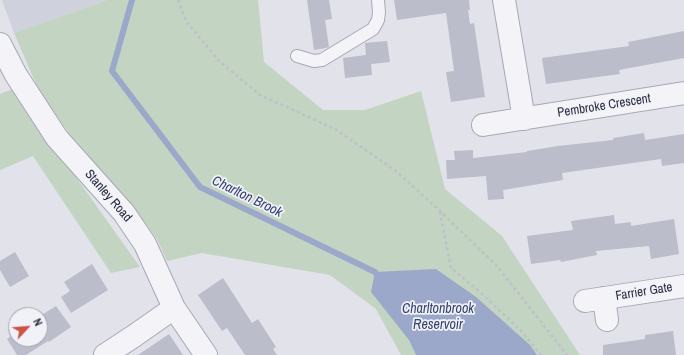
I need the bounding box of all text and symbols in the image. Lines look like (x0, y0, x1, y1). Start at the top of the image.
street label: Pembroke Crescent (556, 91, 652, 121)
street label: Stanley Road (81, 167, 135, 225)
water label: Charlton Brook (209, 173, 285, 221)
street label: Farrier Gate (614, 280, 674, 304)
water label: Charltonbrook Reservoir (402, 301, 474, 334)
north arrow (8, 307, 48, 347)
text: N (30, 316, 46, 328)

